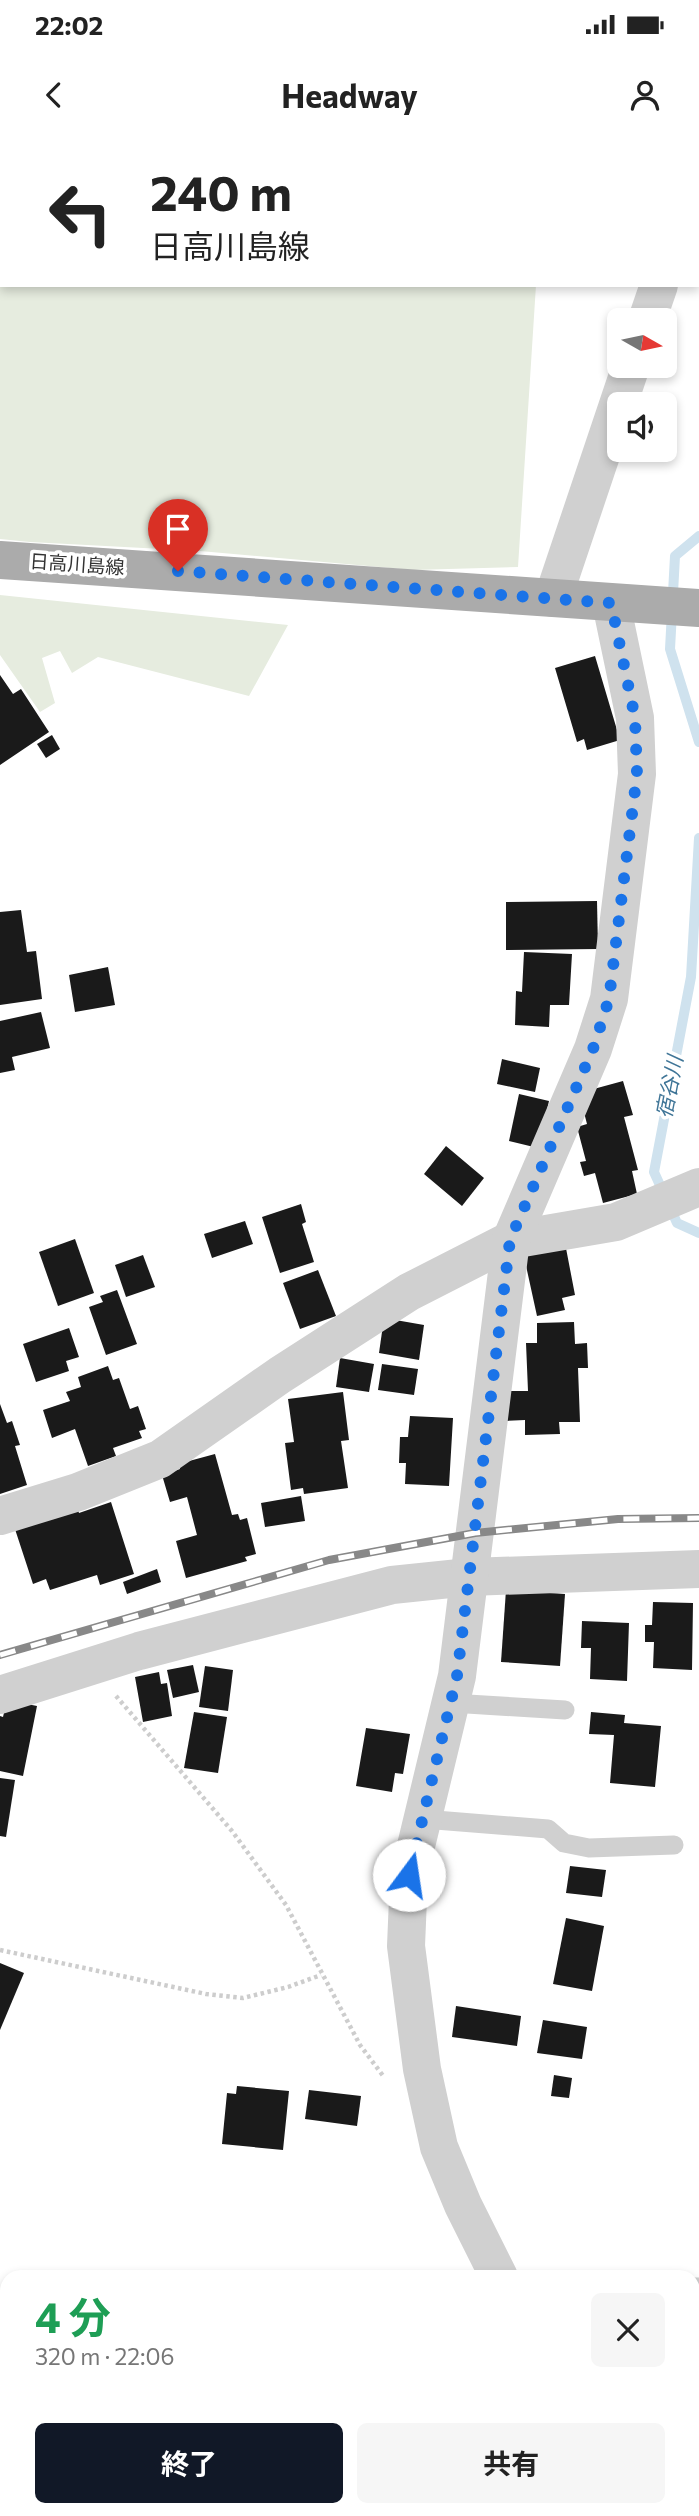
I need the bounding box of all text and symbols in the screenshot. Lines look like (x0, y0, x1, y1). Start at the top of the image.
text: 22:02 (35, 9, 103, 40)
text: Headway (281, 75, 418, 115)
icon: back (35, 76, 73, 114)
icon: person (626, 76, 664, 114)
text: 240 m (150, 161, 292, 221)
icon: left (35, 168, 126, 259)
text: 日高川島線 (150, 225, 310, 265)
north arrow (607, 308, 677, 378)
map controls (607, 308, 677, 462)
button: sound (607, 392, 677, 462)
pin (148, 499, 208, 571)
icon: arrive (159, 510, 197, 548)
street label: 日高川島線 (29, 549, 125, 578)
water label: 宿谷川 (650, 1051, 687, 1120)
position arrow (372, 1838, 446, 1912)
text: 4 分 (35, 2290, 111, 2342)
button: close (591, 2293, 665, 2367)
text: 320 m · 22:06 (35, 2342, 174, 2370)
button: 終了 (35, 2423, 343, 2503)
button: 共有 (357, 2423, 665, 2503)

